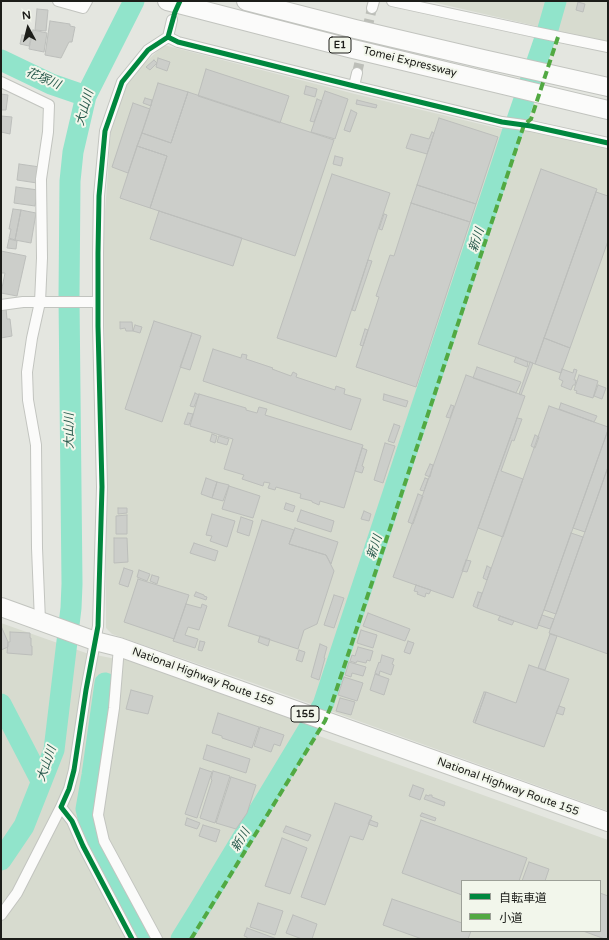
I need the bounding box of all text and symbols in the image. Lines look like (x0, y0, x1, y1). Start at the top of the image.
north arrow (8, 8, 48, 48)
text: N (21, 9, 32, 23)
road number: E1 (329, 37, 351, 53)
street label: Tomei Expressway (362, 44, 458, 80)
water label: 花塚川 (24, 65, 62, 93)
water label: 大山川 (73, 89, 97, 127)
water label: 新川 (466, 226, 488, 254)
water label: 大山川 (63, 413, 77, 449)
water label: 新川 (364, 533, 386, 561)
street label: National Highway Route 155 (130, 645, 276, 709)
road number: 155 (291, 706, 319, 722)
water label: 大山川 (34, 745, 60, 783)
street label: National Highway Route 155 (435, 755, 581, 819)
water label: 新川 (229, 826, 253, 854)
legend (461, 880, 601, 932)
text: 自転車道 (499, 891, 547, 905)
text: 小道 (499, 911, 523, 925)

